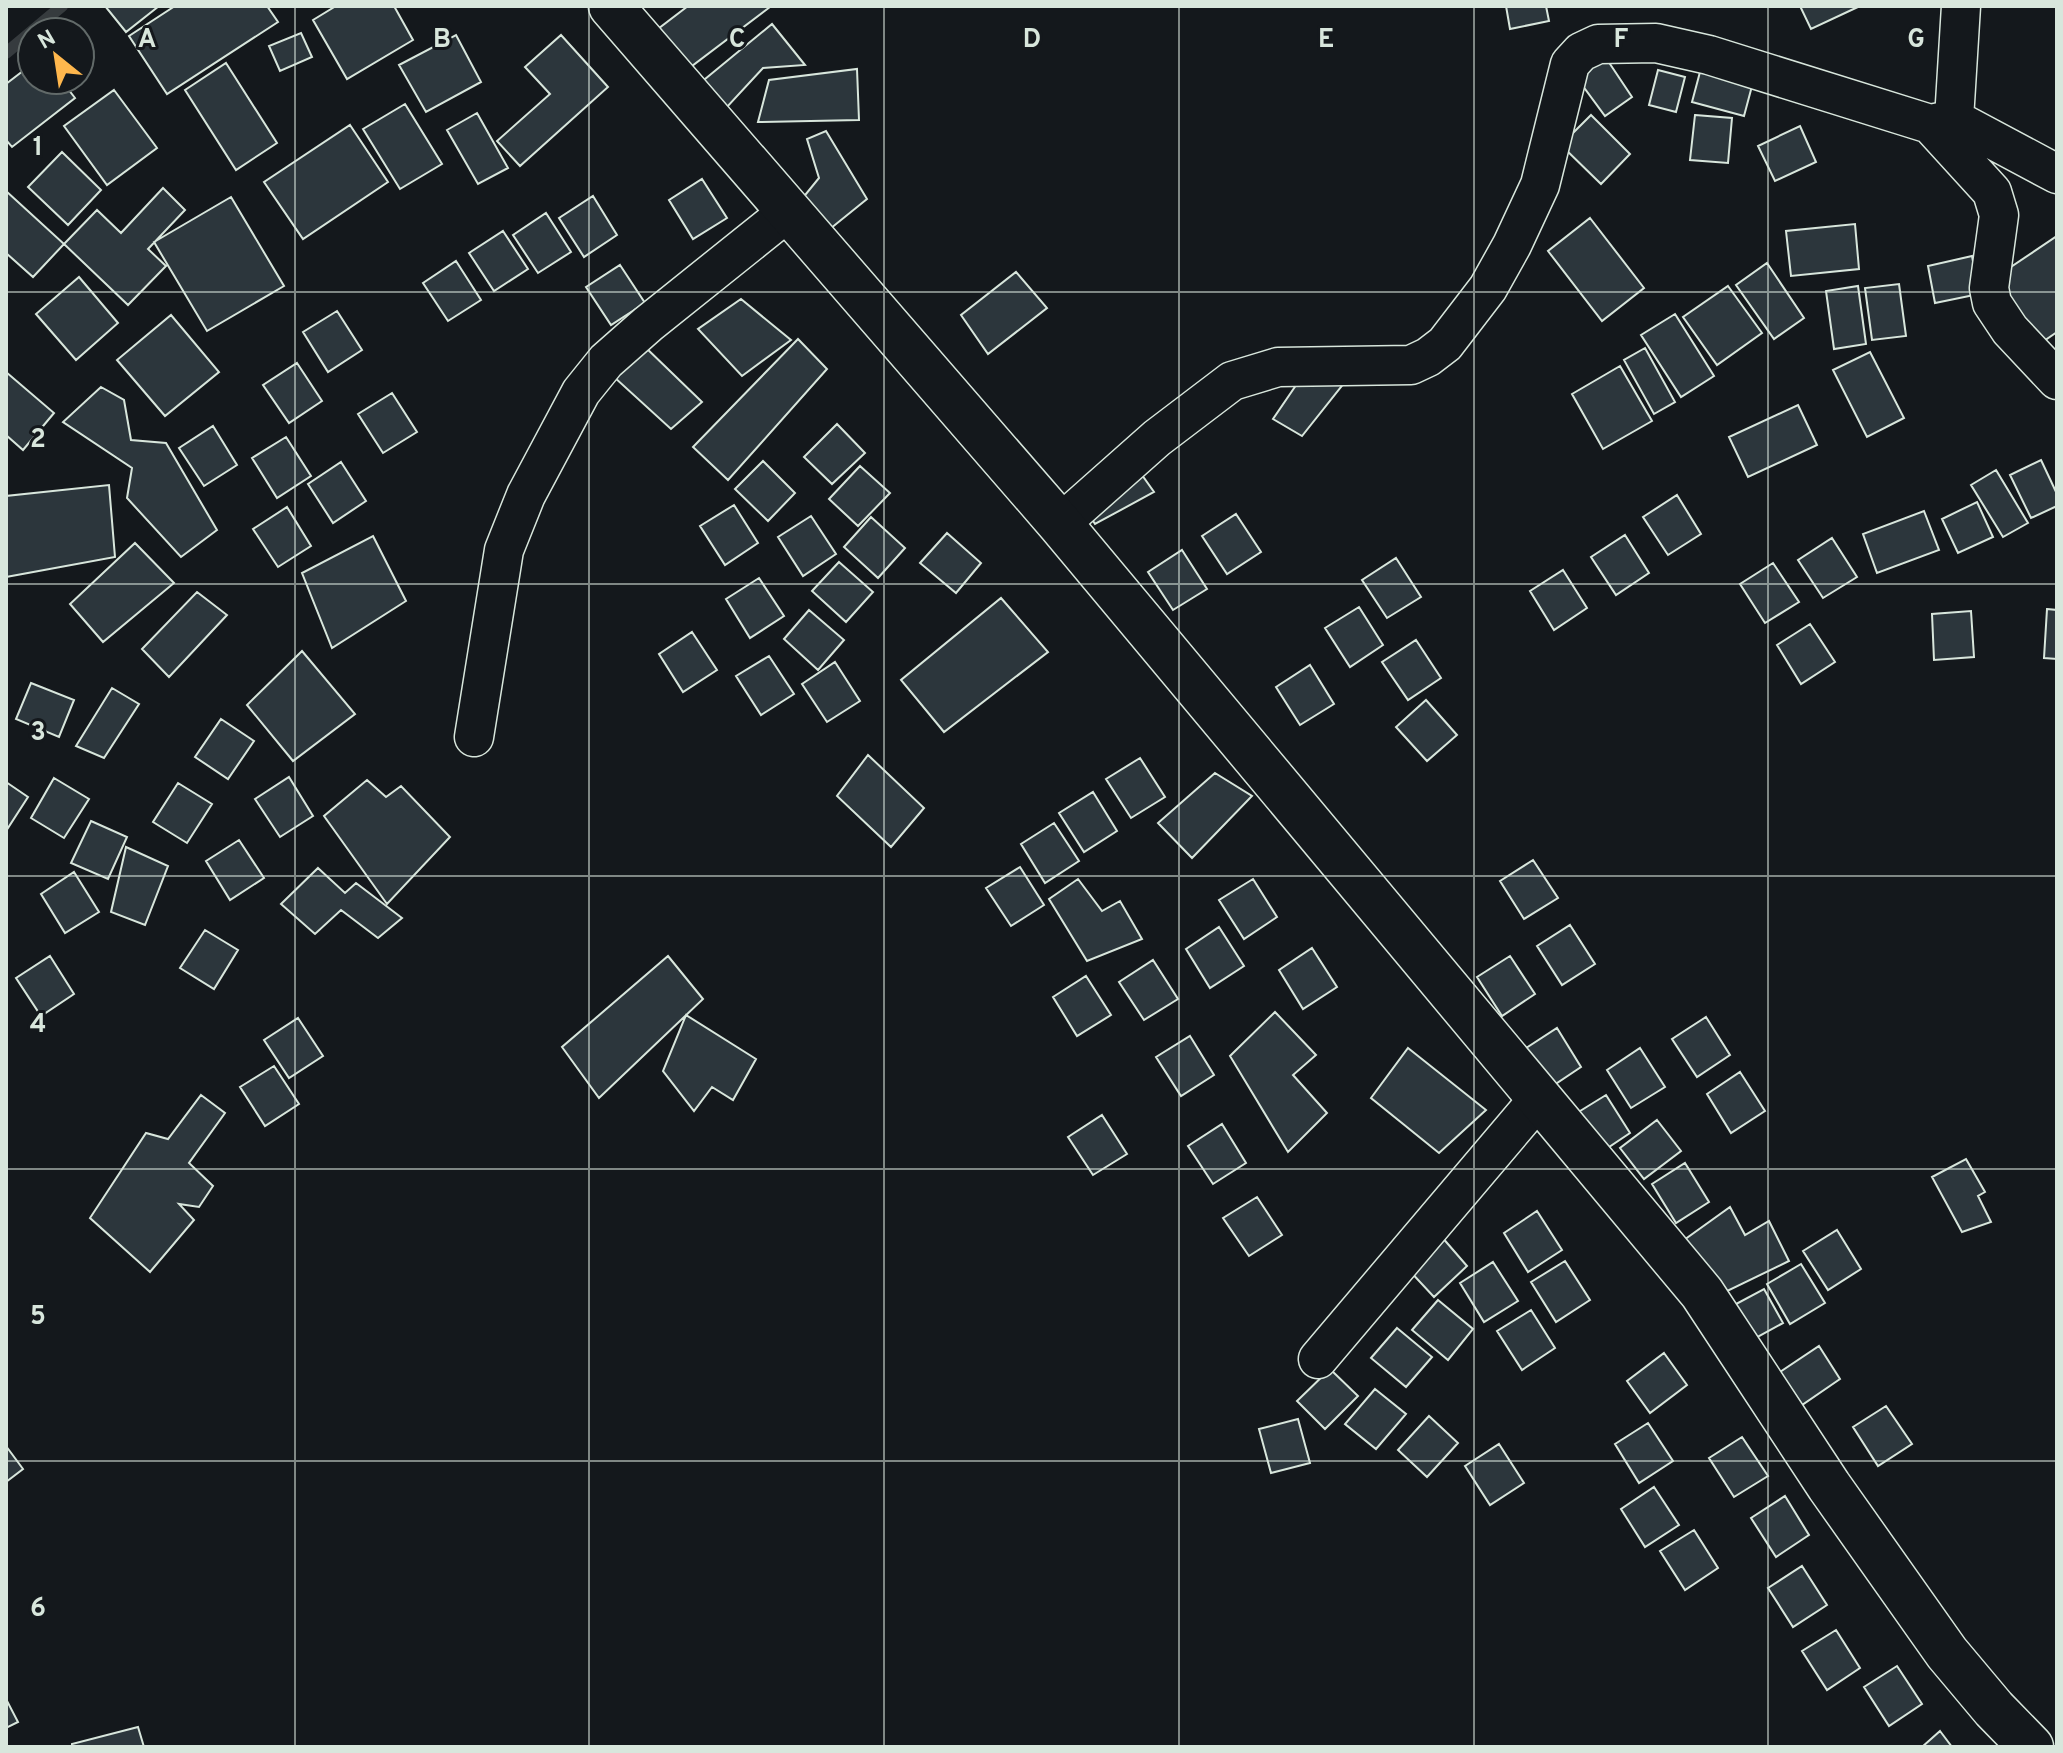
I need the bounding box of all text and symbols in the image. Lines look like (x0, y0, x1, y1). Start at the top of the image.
north arrow (16, 16, 96, 96)
text: A (138, 24, 156, 57)
text: B (433, 24, 451, 57)
text: C (729, 24, 745, 57)
text: D (1023, 24, 1041, 57)
text: E (1318, 24, 1334, 57)
text: F (1614, 24, 1629, 57)
text: G (1907, 24, 1925, 57)
text: N (34, 25, 61, 56)
text: 1 (33, 132, 43, 165)
text: 2 (30, 424, 46, 457)
text: 3 (30, 717, 46, 750)
text: 4 (30, 1009, 46, 1042)
text: 5 (30, 1301, 46, 1334)
text: 6 (30, 1593, 46, 1626)

